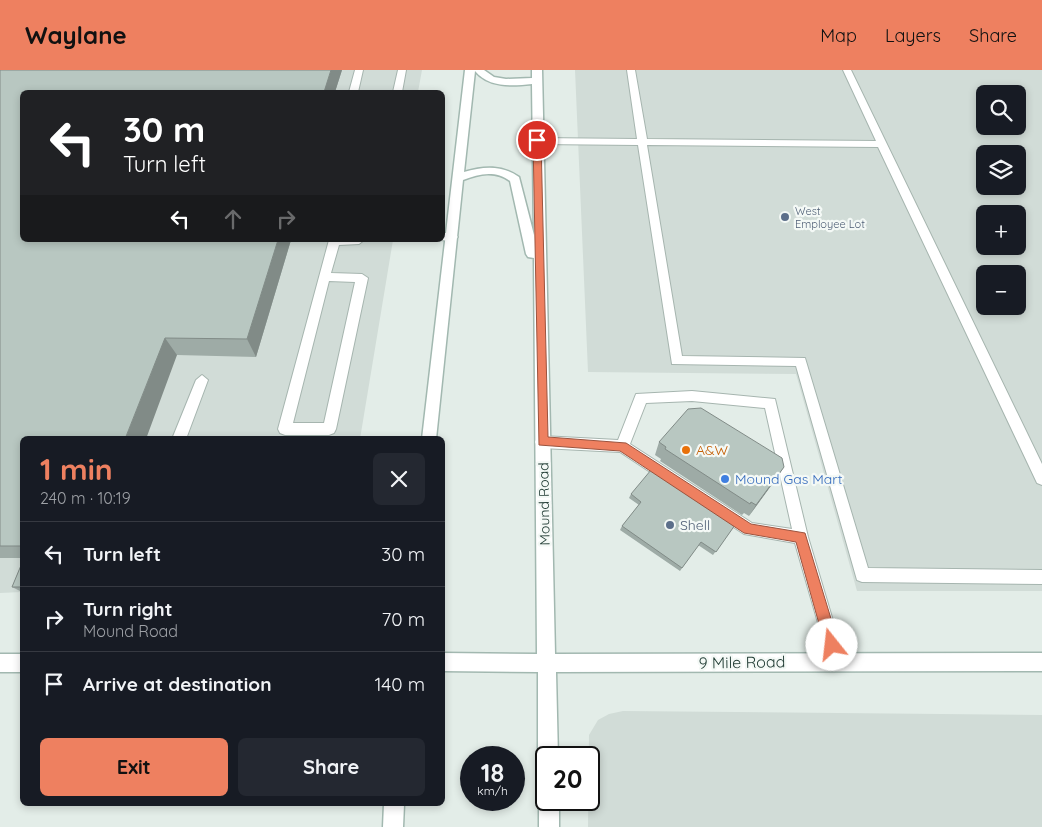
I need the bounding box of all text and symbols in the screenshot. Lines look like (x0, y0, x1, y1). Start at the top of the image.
text: Waylane (25, 20, 127, 50)
text: Map (820, 24, 857, 47)
text: Layers (885, 24, 941, 47)
text: Share (969, 24, 1017, 47)
map controls (976, 85, 1026, 315)
button: search (976, 85, 1026, 135)
text: 30 m (123, 107, 205, 151)
icon: left (40, 110, 105, 175)
pin (516, 119, 558, 161)
icon: arrive (523, 126, 551, 154)
button: layers (976, 145, 1026, 195)
text: Turn left (123, 150, 206, 178)
place label: West Employee Lot (795, 204, 865, 231)
icon: left (166, 205, 194, 233)
icon: ahead (219, 205, 247, 233)
icon: right (272, 205, 300, 233)
button: + (976, 205, 1026, 255)
marker: West Employee Lot (779, 211, 791, 223)
button: − (976, 265, 1026, 315)
place label: A&W (696, 441, 729, 459)
marker: A&W (680, 444, 692, 456)
text: 1 min (40, 450, 113, 488)
button: close (373, 453, 425, 505)
street label: Mound Road (534, 462, 554, 546)
place label: Mound Gas Mart (735, 470, 843, 488)
marker: Mound Gas Mart (719, 473, 731, 485)
text: 240 m · 10:19 (40, 488, 131, 508)
place label: Shell (680, 516, 710, 534)
marker: Shell (664, 519, 676, 531)
icon: left (40, 540, 68, 568)
text: Turn left (83, 542, 161, 566)
text: 30 m (381, 542, 425, 566)
text: Turn right (83, 597, 172, 621)
icon: right (40, 605, 68, 633)
text: 70 m (381, 607, 425, 631)
position arrow (805, 618, 857, 670)
text: Mound Road (83, 621, 178, 641)
street label: 9 Mile Road (699, 651, 785, 673)
icon: arrive (40, 670, 68, 698)
text: Arrive at destination (83, 672, 272, 696)
text: 140 m (374, 672, 425, 696)
button: Exit (40, 738, 228, 796)
button: Share (238, 738, 425, 796)
speed limit sign: 20 (535, 746, 600, 811)
text: 18 (481, 757, 504, 788)
text: km/h (477, 783, 508, 798)

